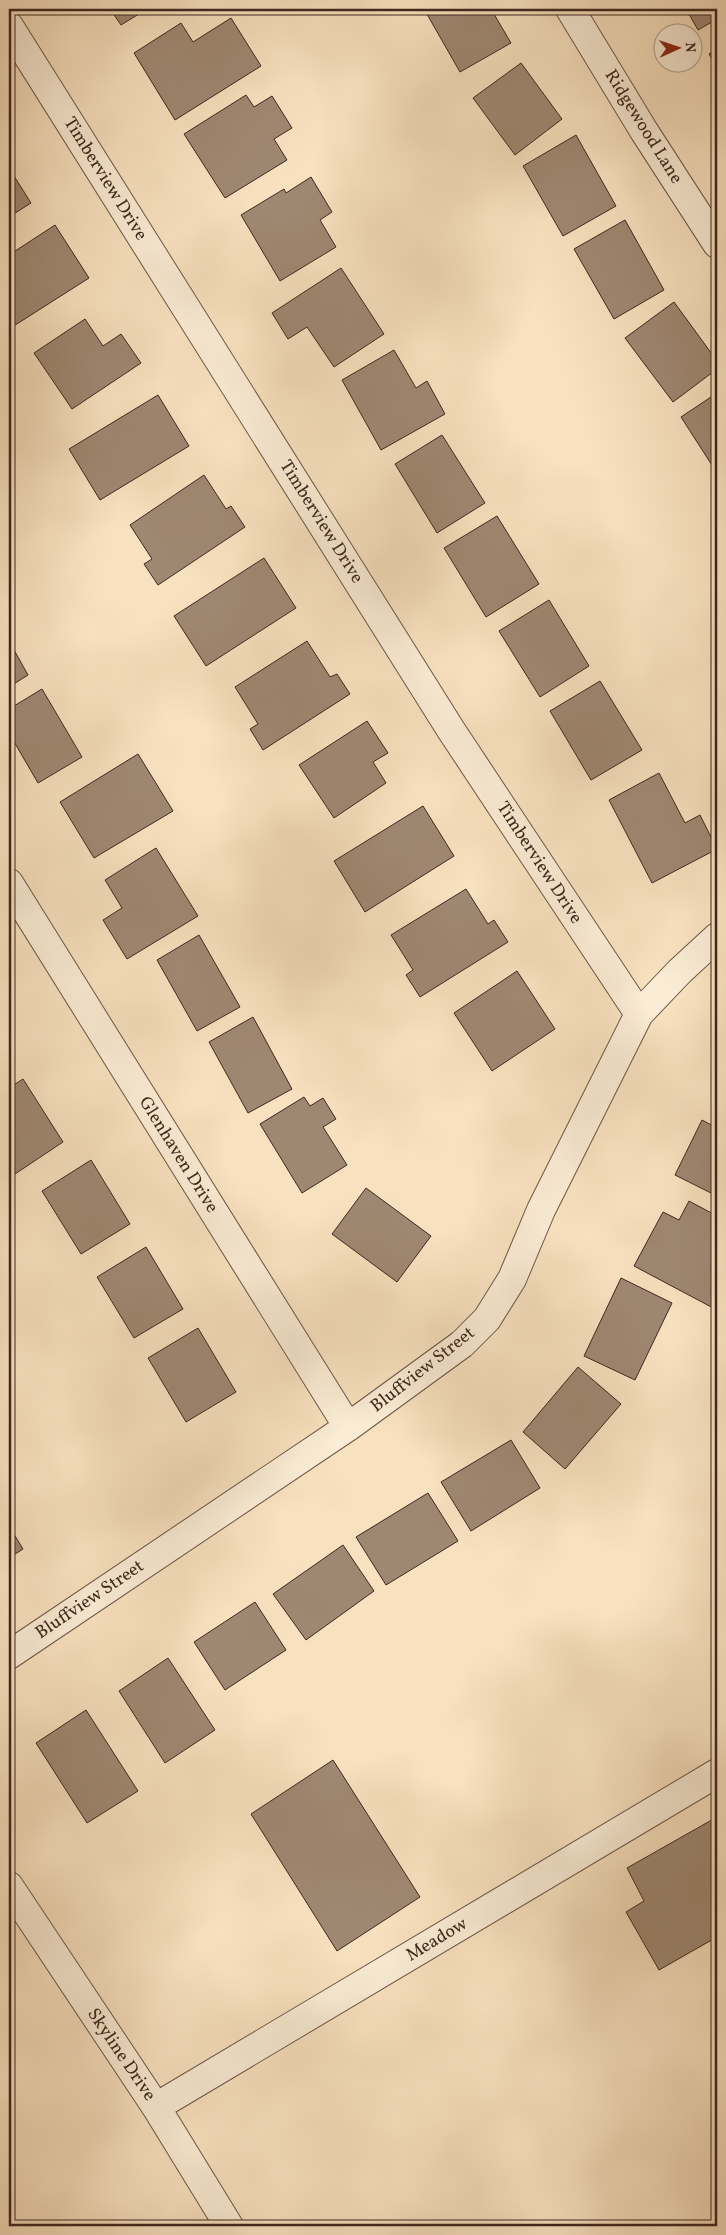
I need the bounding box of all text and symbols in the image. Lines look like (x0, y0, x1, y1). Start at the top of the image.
north arrow (654, 22, 704, 72)
text: N (680, 42, 699, 53)
street label: Ridgewood Lane (598, 65, 688, 189)
street label: Timberview Drive (57, 113, 153, 245)
street label: Timberview Drive (273, 456, 369, 588)
street label: Timberview Drive (490, 797, 588, 929)
street label: Glenhaven Drive (132, 1092, 224, 1218)
street label: Bluffview Street (366, 1321, 480, 1419)
street label: Bluffview Street (31, 1554, 149, 1646)
street label: Meadow (402, 1912, 472, 1968)
street label: Skyline Drive (81, 2004, 161, 2106)

